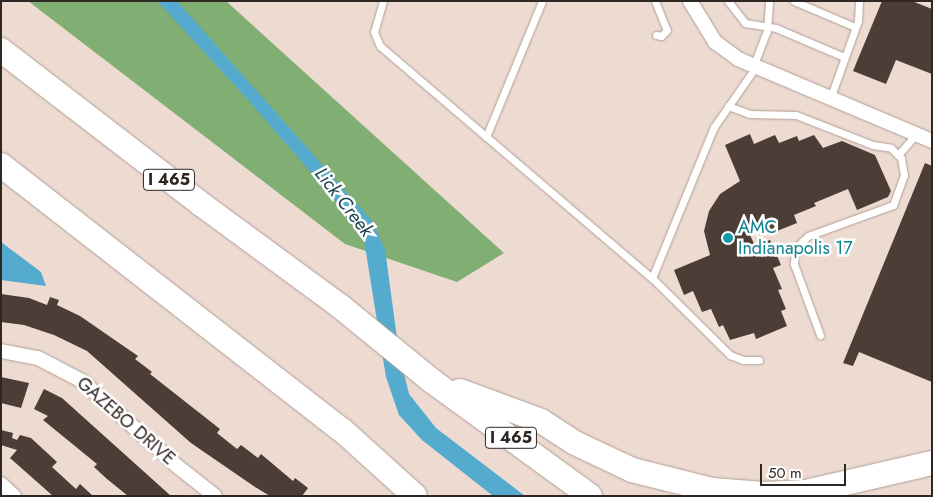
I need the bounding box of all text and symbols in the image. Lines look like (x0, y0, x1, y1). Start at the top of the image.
water label: Lick Creek (310, 163, 378, 241)
road number: I 465 (143, 166, 195, 194)
place label: AMC Indianapolis 17 (738, 217, 853, 260)
marker: AMC Indianapolis 17 (722, 232, 734, 244)
street label: GAZEBO DRIVE (72, 372, 180, 470)
road number: I 465 (485, 424, 537, 452)
scale bar (763, 454, 849, 486)
text: 50 m (768, 462, 802, 484)

